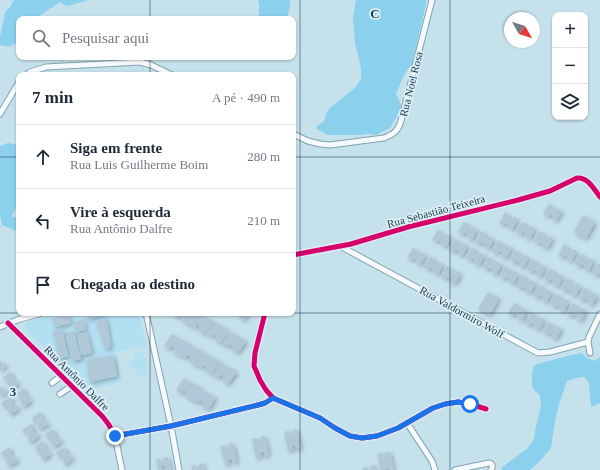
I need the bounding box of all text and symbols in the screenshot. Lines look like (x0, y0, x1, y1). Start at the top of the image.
text: C (370, 6, 380, 21)
north arrow (504, 12, 540, 48)
map controls (552, 12, 588, 120)
button: + (552, 12, 588, 48)
search box (16, 16, 296, 60)
icon: search (30, 27, 52, 49)
text: Pesquisar aqui (62, 30, 149, 46)
button: − (552, 48, 588, 84)
street label: Rua Noel Rosa (397, 50, 425, 118)
button: layers (552, 84, 588, 120)
text: 7 min (32, 88, 73, 107)
text: A pé · 490 m (212, 90, 280, 105)
text: Siga em frente (70, 140, 162, 156)
icon: ahead (32, 146, 54, 168)
text: 280 m (247, 149, 280, 164)
text: Rua Luis Guilherme Boim (70, 157, 208, 172)
street label: Rua Sebastião Teixeira (386, 192, 486, 230)
text: Vire à esquerda (70, 204, 171, 220)
icon: left (32, 210, 54, 232)
text: 210 m (247, 213, 280, 228)
text: Rua Antônio Dalfre (70, 221, 173, 236)
icon: arrive (32, 274, 54, 296)
text: Chegada ao destino (70, 276, 195, 292)
street label: Rua Valdormiro Wolf (418, 284, 507, 340)
street label: Rua Antônio Dalfre (42, 343, 112, 413)
text: 3 (10, 384, 17, 399)
route start (461, 395, 479, 413)
route end (106, 427, 124, 445)

